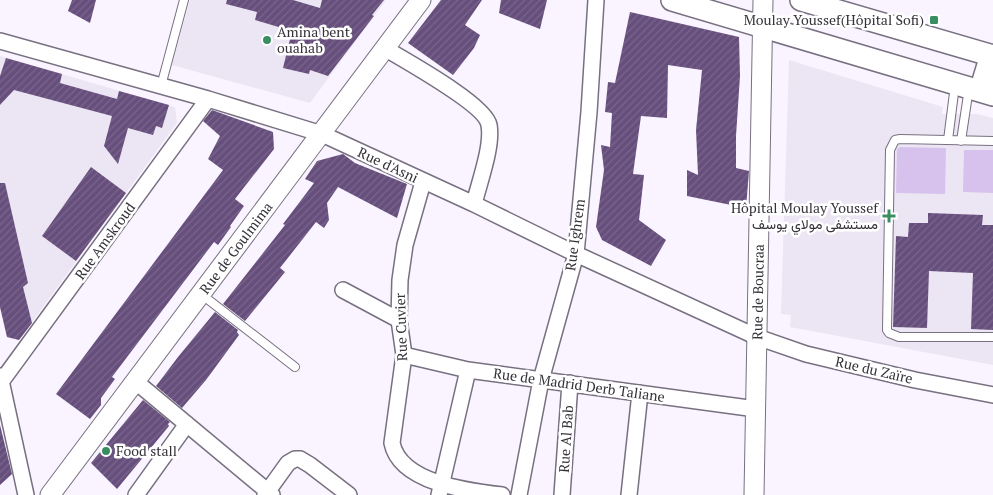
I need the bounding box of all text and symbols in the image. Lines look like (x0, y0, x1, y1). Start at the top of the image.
place label: Moulay Youssef(Hôpital Sofi) (744, 10, 924, 29)
marker: Moulay Youssef(Hôpital Sofi) (928, 14, 940, 26)
place label: Amina bent ouahab (277, 22, 351, 57)
marker: Amina bent ouahab (261, 34, 273, 46)
street label: Rue d'Asni (355, 142, 422, 187)
street label: Rue Amskroud (70, 198, 139, 283)
street label: Rue de Goulmima (195, 198, 276, 298)
street label: Rue Ighrem (560, 198, 589, 272)
place label: Hôpital Moulay Youssef مستشفى مولاي يوسف (731, 198, 879, 236)
marker: Hôpital Moulay Youssef مستشفى مولاي يوسف (882, 209, 896, 223)
street label: Rue de Boucraa (747, 244, 768, 340)
street label: Rue Cuvier (390, 292, 411, 361)
street label: Rue du Zaïre (834, 351, 915, 388)
street label: Rue de Madrid Derb Taliane (492, 363, 666, 406)
street label: Rue Al Bab (554, 404, 577, 473)
place label: Food stall (116, 441, 177, 460)
marker: Food stall (100, 445, 112, 457)

